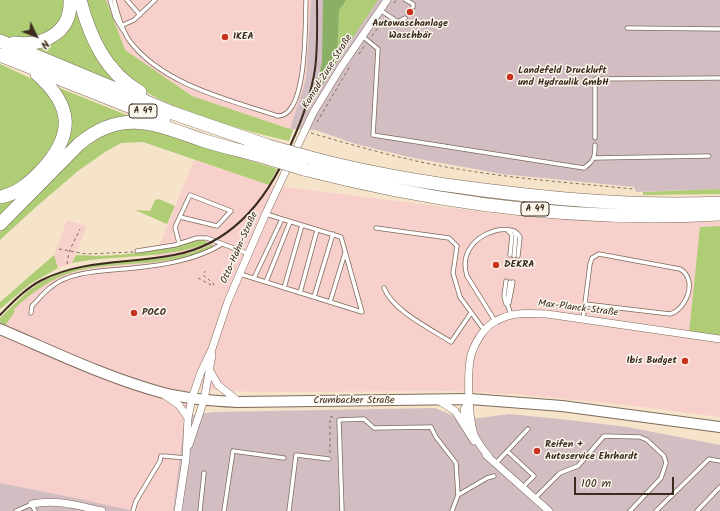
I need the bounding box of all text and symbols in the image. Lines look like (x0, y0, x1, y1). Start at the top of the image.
marker: Autowaschanlage Waschbär (405, 7, 415, 17)
north arrow (16, 16, 56, 56)
place label: Autowaschanlage Waschbär (372, 18, 448, 42)
place label: IKEA (233, 31, 254, 43)
marker: IKEA (220, 32, 230, 42)
street label: Konrad-Zuse-Straße (300, 33, 356, 111)
text: N (36, 35, 54, 53)
place label: Landefeld Druckluft und Hydraulik GmbH (518, 65, 609, 88)
marker: Landefeld Druckluft und Hydraulik GmbH (505, 72, 515, 82)
road number: A 49 (129, 104, 157, 118)
road number: A 49 (521, 202, 549, 216)
street label: Otto-Hahn-Straße (219, 210, 261, 286)
place label: DEKRA (504, 259, 534, 271)
marker: DEKRA (491, 260, 501, 270)
street label: Max-Planck-Straße (537, 298, 619, 320)
place label: POCO (142, 307, 166, 319)
marker: POCO (129, 308, 139, 318)
place label: Ibis Budget (626, 355, 677, 367)
marker: Ibis Budget (680, 356, 690, 366)
street label: Crumbacher Straße (313, 395, 395, 407)
place label: Reifen + Autoservice Ehrhardt (545, 439, 638, 462)
marker: Reifen + Autoservice Ehrhardt (532, 446, 542, 456)
scale bar (576, 469, 676, 495)
text: 100 m (581, 474, 611, 493)

